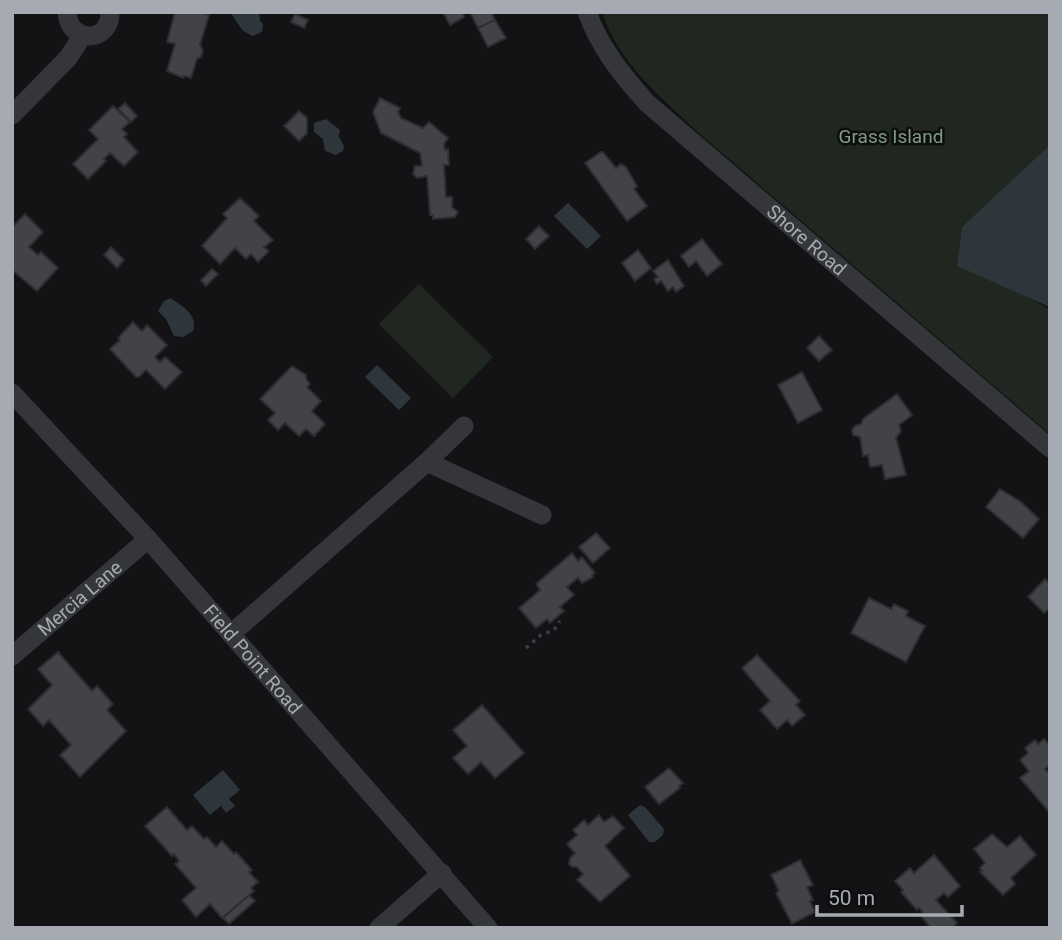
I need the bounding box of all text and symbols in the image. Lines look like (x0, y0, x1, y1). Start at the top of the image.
park label: Grass Island (839, 125, 943, 148)
street label: Shore Road (762, 200, 851, 281)
street label: Mercia Lane (33, 556, 127, 641)
street label: Field Point Road (199, 600, 307, 719)
scale bar (817, 874, 962, 918)
text: 50 m (828, 886, 875, 910)

